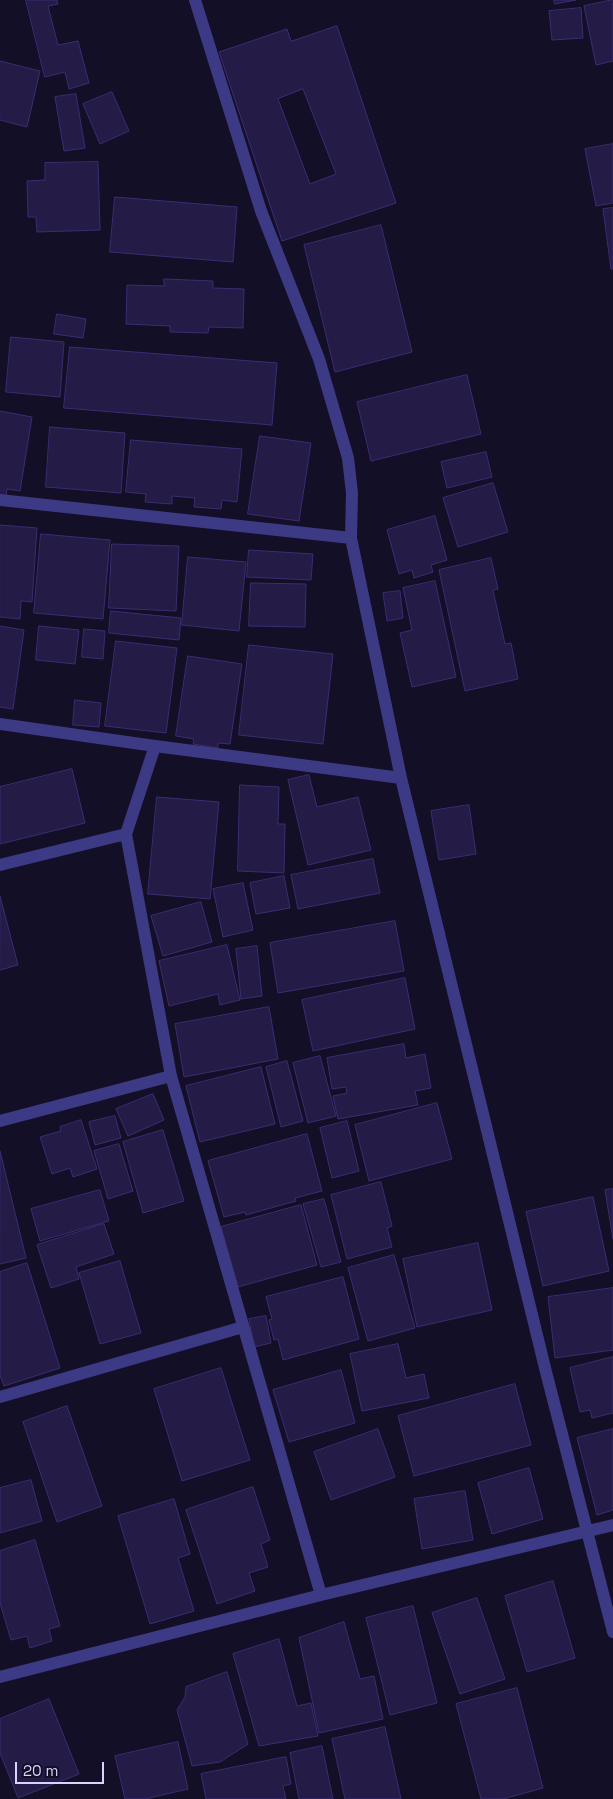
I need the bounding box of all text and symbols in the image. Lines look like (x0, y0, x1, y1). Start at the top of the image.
scale bar (18, 1752, 106, 1784)
text: 20 m (23, 1761, 58, 1780)

